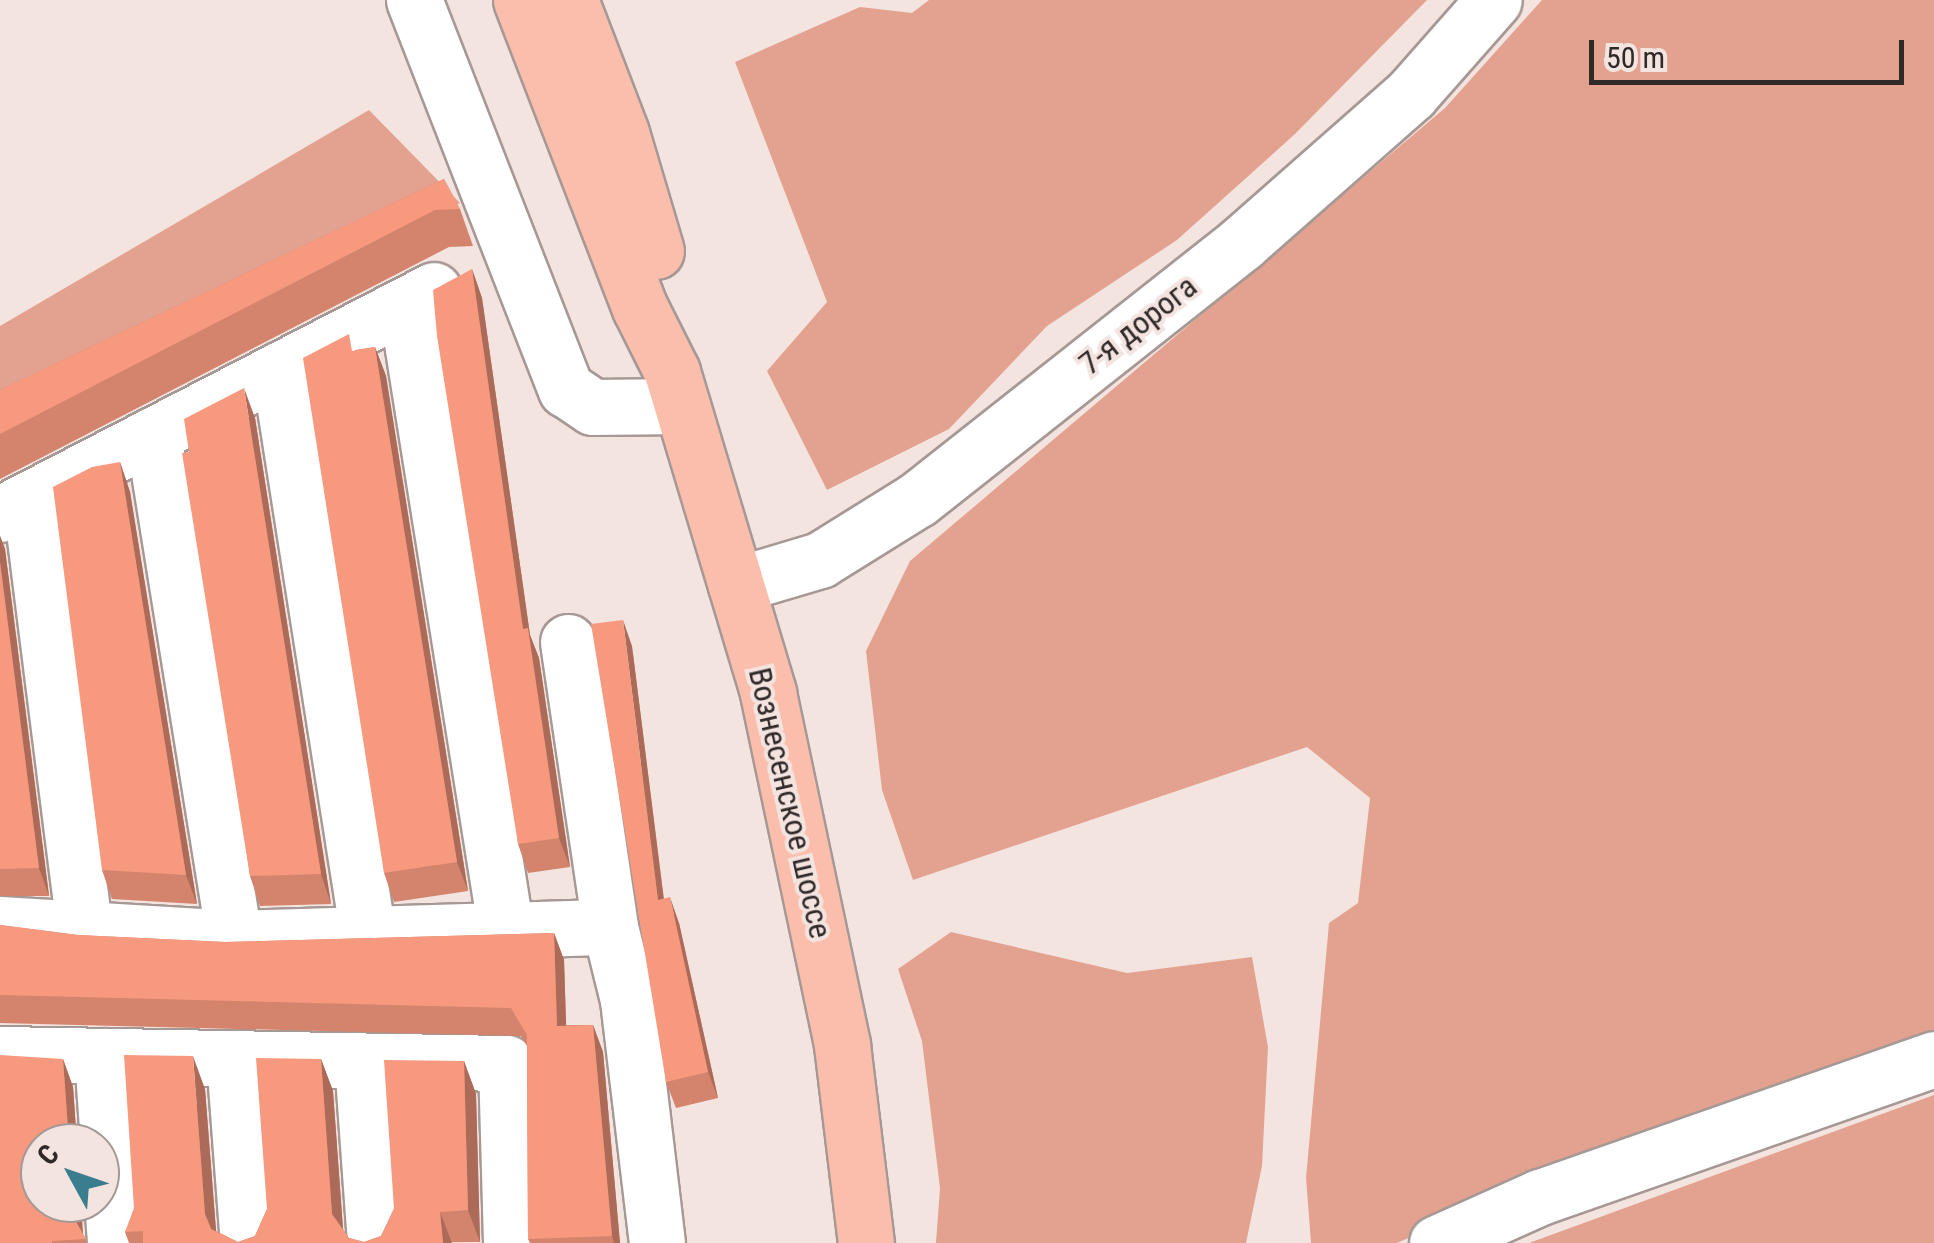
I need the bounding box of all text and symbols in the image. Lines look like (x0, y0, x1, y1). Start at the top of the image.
scale bar (1594, 20, 1909, 82)
text: 50 m (1606, 40, 1665, 75)
street label: 7-я дорога (1071, 267, 1205, 383)
street label: Вознесенское шоссе (740, 664, 840, 942)
north arrow (20, 1123, 120, 1223)
text: С (30, 1138, 66, 1171)

